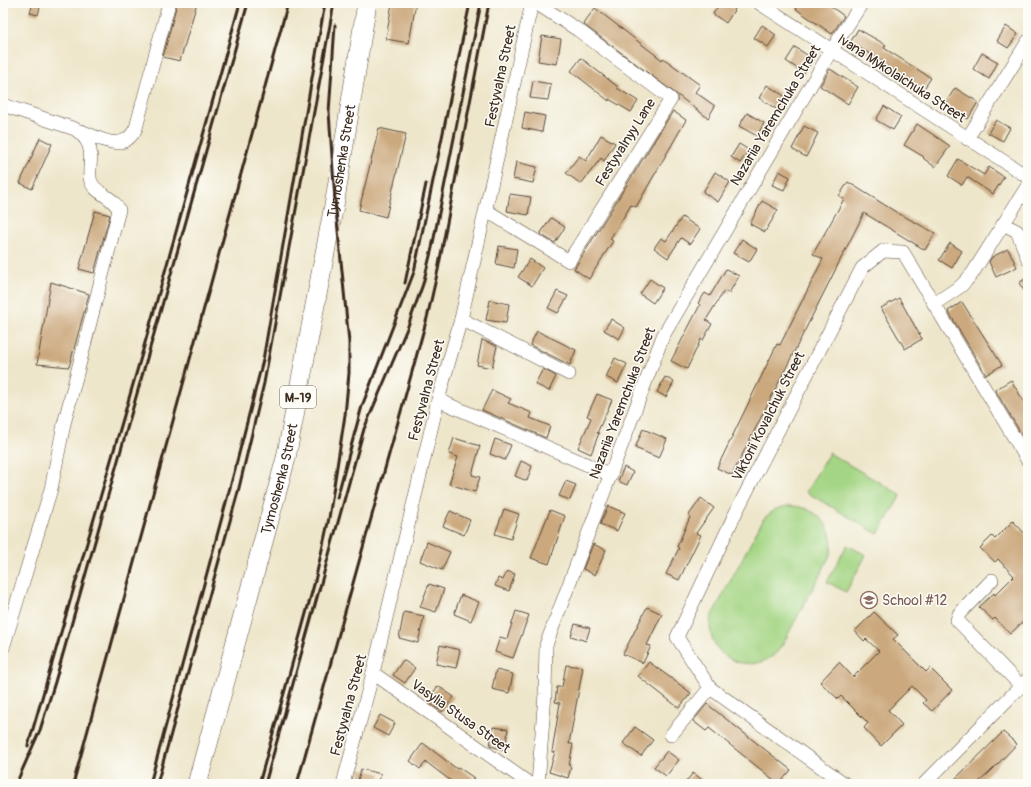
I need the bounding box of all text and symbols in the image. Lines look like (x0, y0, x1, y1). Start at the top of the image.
street label: Festyvalna Street (481, 23, 520, 129)
street label: Ivana Mykolaichuka Street (834, 31, 969, 126)
street label: Nazariia Yaremchuka Street (727, 41, 824, 189)
street label: Festyvalnyy Lane (592, 95, 659, 189)
street label: Tymoshenka Street (324, 103, 359, 219)
street label: Nazariia Yaremchuka Street (586, 324, 659, 482)
street label: Festyvalna Street (405, 337, 448, 443)
street label: Viktorii Kovalchuk Street (729, 349, 809, 484)
road number: М-19 (280, 386, 316, 408)
street label: Tymoshenka Street (257, 422, 301, 537)
school or university icon: School #12 (859, 590, 879, 610)
place label: School #12 (882, 592, 947, 609)
street label: Festyvalna Street (327, 652, 370, 758)
street label: Vasylia Stusa Street (408, 676, 514, 757)

